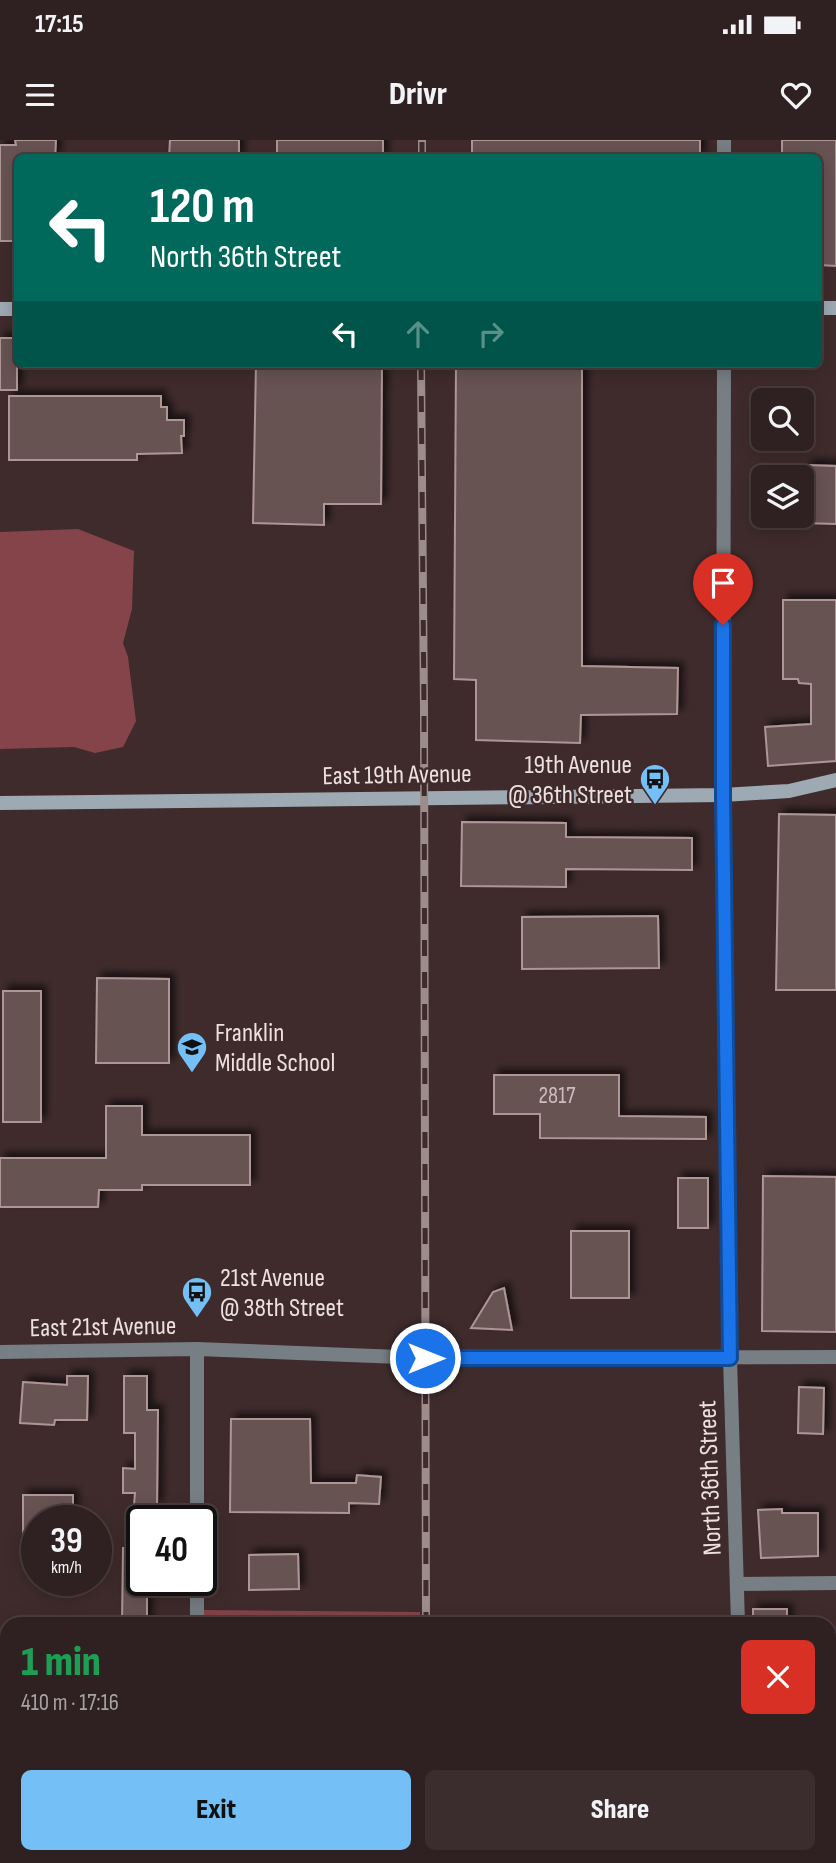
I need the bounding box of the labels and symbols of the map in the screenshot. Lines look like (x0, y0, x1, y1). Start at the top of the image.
pin (693, 553, 753, 625)
place label: 19th Avenue @ 36th Street (508, 750, 632, 811)
street label: East 19th Avenue (322, 759, 472, 792)
bus stop icon: 19th Avenue @ 36th Street (638, 762, 672, 806)
place label: Franklin Middle School (215, 1018, 335, 1079)
school or university icon: Franklin Middle School (175, 1030, 209, 1074)
house number: 2817 (539, 1082, 575, 1110)
place label: 21st Avenue @ 38th Street (220, 1263, 344, 1324)
bus stop icon: 21st Avenue @ 38th Street (180, 1275, 214, 1319)
street label: East 21st Avenue (29, 1311, 177, 1344)
position arrow (388, 1321, 462, 1395)
street label: North 36th Street (692, 1400, 729, 1556)
speed limit sign: 40 (126, 1505, 217, 1596)

